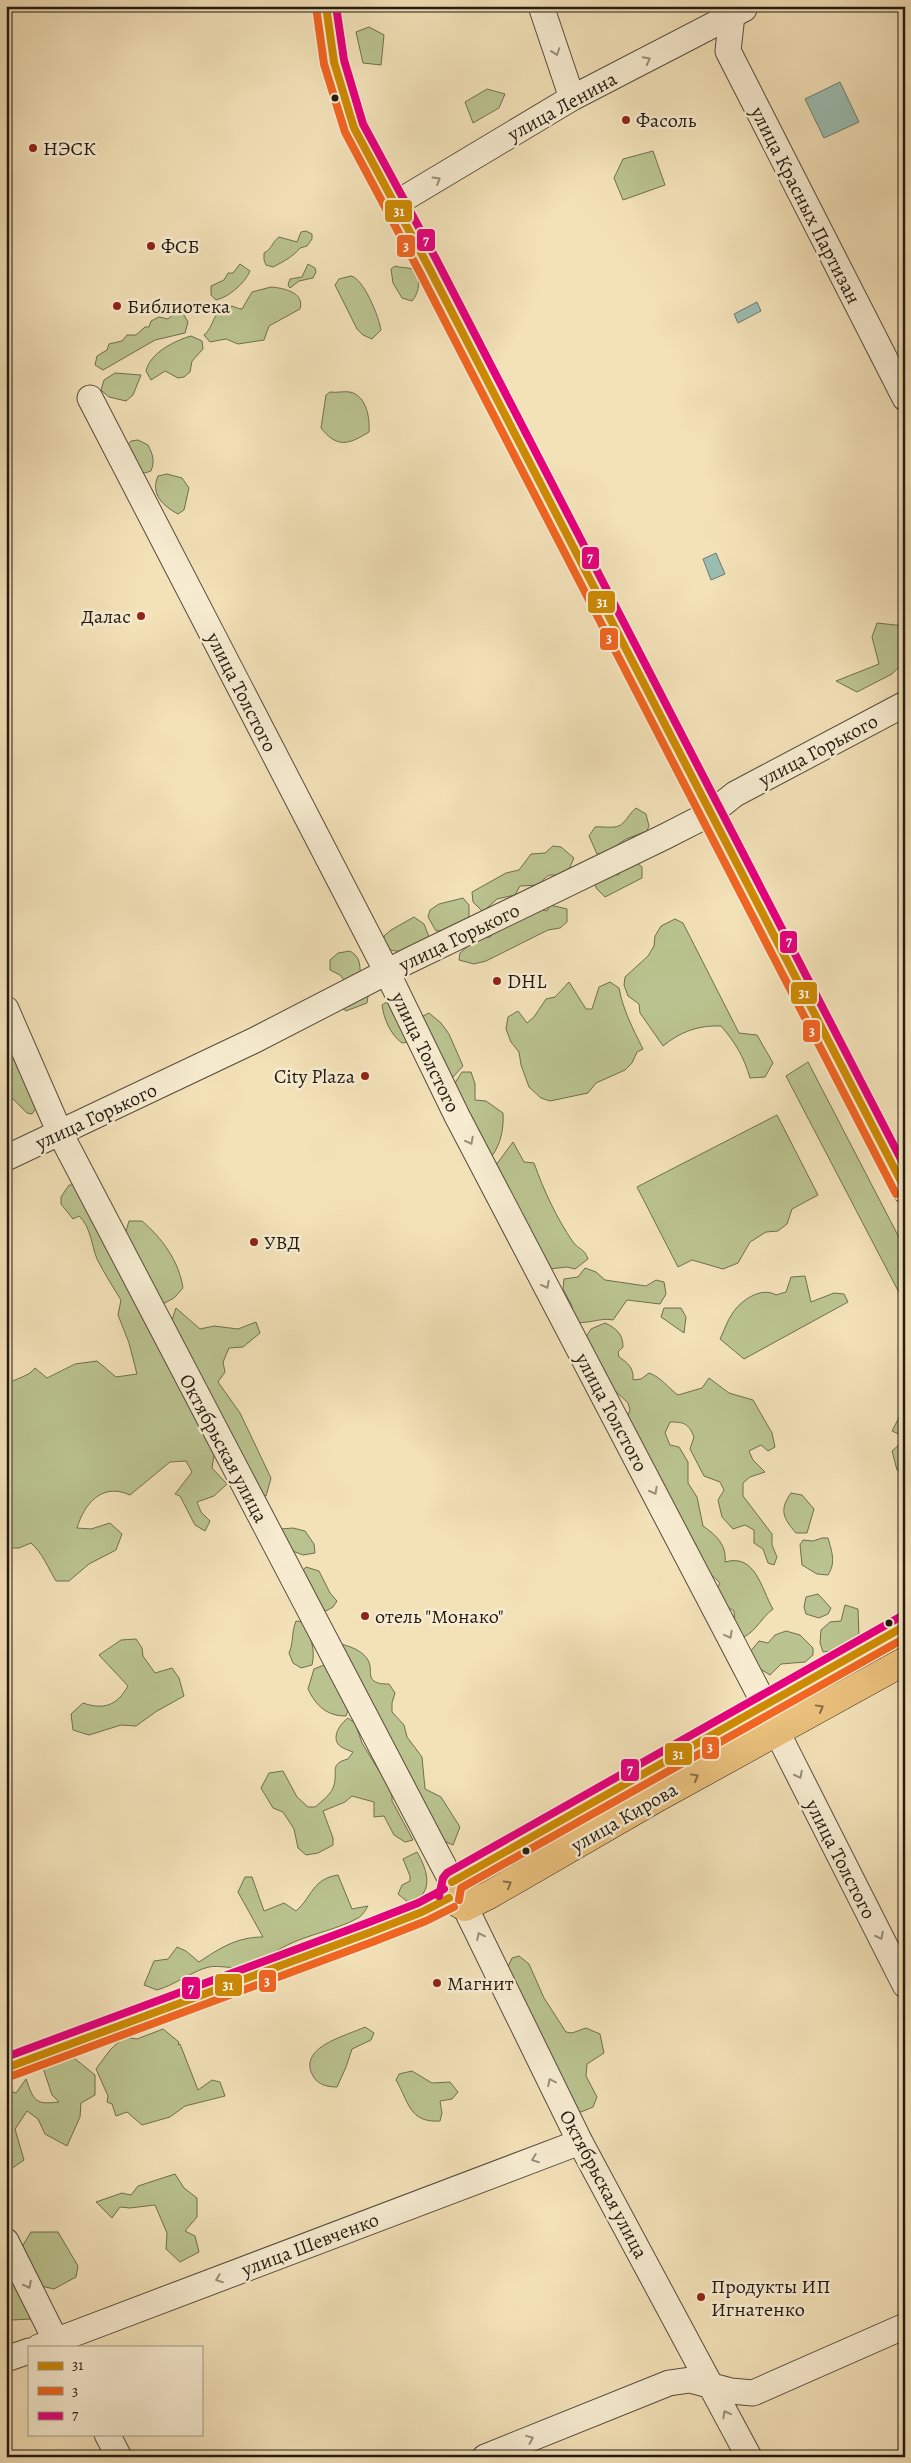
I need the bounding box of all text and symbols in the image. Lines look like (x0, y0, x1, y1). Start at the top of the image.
one-way arrow (550, 47, 560, 56)
one-way arrow (642, 56, 651, 66)
street label: улица Ленина (502, 65, 622, 148)
unlabelled marker (330, 93, 340, 103)
street label: улица Красных Партизан (744, 101, 867, 309)
place label: Фасоль (636, 107, 697, 134)
marker: Фасоль (620, 114, 632, 126)
place label: НЭСК (43, 135, 96, 162)
marker: НЭСК (27, 142, 39, 154)
one-way arrow (432, 176, 441, 186)
line badge: 31 (384, 199, 413, 223)
text: 31 (393, 202, 405, 221)
line badge: 7 (416, 228, 436, 252)
text: 7 (423, 231, 429, 250)
place label: ФСБ (161, 233, 200, 260)
line badge: 3 (396, 234, 416, 258)
text: 3 (403, 237, 409, 256)
marker: ФСБ (145, 240, 157, 252)
place label: Библиотека (127, 293, 231, 320)
marker: Библиотека (111, 300, 123, 312)
line badge: 7 (581, 546, 600, 570)
text: 7 (587, 548, 593, 567)
line badge: 31 (587, 590, 616, 614)
text: 31 (596, 593, 608, 612)
place label: Далас (81, 603, 131, 630)
marker: Далас (135, 610, 147, 622)
street label: улица Толстого (199, 627, 283, 757)
line badge: 3 (599, 627, 619, 651)
text: 3 (606, 629, 612, 648)
street label: улица Горького (753, 708, 883, 794)
street label: улица Горького (393, 897, 524, 979)
line badge: 7 (779, 930, 798, 954)
text: 7 (786, 932, 792, 951)
place label: DHL (507, 968, 547, 995)
marker: DHL (491, 975, 503, 987)
line badge: 31 (790, 981, 818, 1005)
text: 31 (798, 984, 810, 1003)
street label: улица Толстого (384, 987, 466, 1117)
line badge: 3 (802, 1019, 821, 1043)
text: 3 (809, 1022, 815, 1041)
place label: City Plaza (274, 1063, 356, 1090)
marker: City Plaza (359, 1070, 371, 1082)
street label: улица Горького (30, 1076, 161, 1157)
one-way arrow (464, 1136, 474, 1145)
place label: УВД (264, 1229, 300, 1256)
marker: УВД (248, 1236, 260, 1248)
one-way arrow (540, 1280, 550, 1289)
street label: улица Толстого (568, 1347, 654, 1476)
street label: Октябрьская улица (173, 1369, 275, 1528)
one-way arrow (648, 1486, 658, 1495)
place label: отель "Монако" (375, 1603, 504, 1630)
marker: отель "Монако" (359, 1610, 371, 1622)
unlabelled marker (884, 1618, 894, 1628)
one-way arrow (723, 1630, 733, 1639)
one-way arrow (814, 1704, 823, 1714)
line badge: 3 (701, 1736, 720, 1760)
text: 3 (707, 1738, 713, 1757)
line badge: 31 (664, 1742, 693, 1766)
text: 31 (672, 1745, 684, 1764)
line badge: 7 (620, 1758, 640, 1782)
text: 7 (627, 1760, 633, 1779)
one-way arrow (793, 1770, 803, 1779)
one-way arrow (689, 1773, 698, 1783)
street label: улица Кирова (565, 1776, 683, 1859)
street label: улица Толстого (798, 1794, 882, 1924)
unlabelled marker (521, 1846, 531, 1856)
one-way arrow (503, 1880, 512, 1890)
one-way arrow (874, 1931, 884, 1940)
one-way arrow (476, 1932, 486, 1941)
line badge: 3 (258, 1969, 277, 1993)
place label: Магнит (447, 1970, 514, 1997)
text: 3 (264, 1972, 270, 1991)
line badge: 31 (214, 1973, 243, 1997)
line badge: 7 (181, 1976, 201, 2000)
text: 31 (222, 1976, 234, 1995)
marker: Магнит (431, 1977, 443, 1989)
text: 7 (188, 1979, 194, 1998)
one-way arrow (547, 2078, 558, 2087)
street label: Октябрьская улица (553, 2105, 655, 2264)
one-way arrow (531, 2153, 540, 2163)
street label: улица Шевченко (237, 2206, 383, 2283)
one-way arrow (215, 2272, 224, 2283)
place label: Продукты ИП Игнатенко (711, 2273, 831, 2323)
one-way arrow (22, 2280, 32, 2289)
marker: Продукты ИП Игнатенко (695, 2291, 707, 2303)
legend (28, 2346, 202, 2436)
text: 31 (72, 2355, 83, 2375)
text: 3 (72, 2381, 78, 2401)
text: 7 (72, 2405, 79, 2425)
one-way arrow (722, 2410, 732, 2419)
one-way arrow (525, 2434, 534, 2445)

